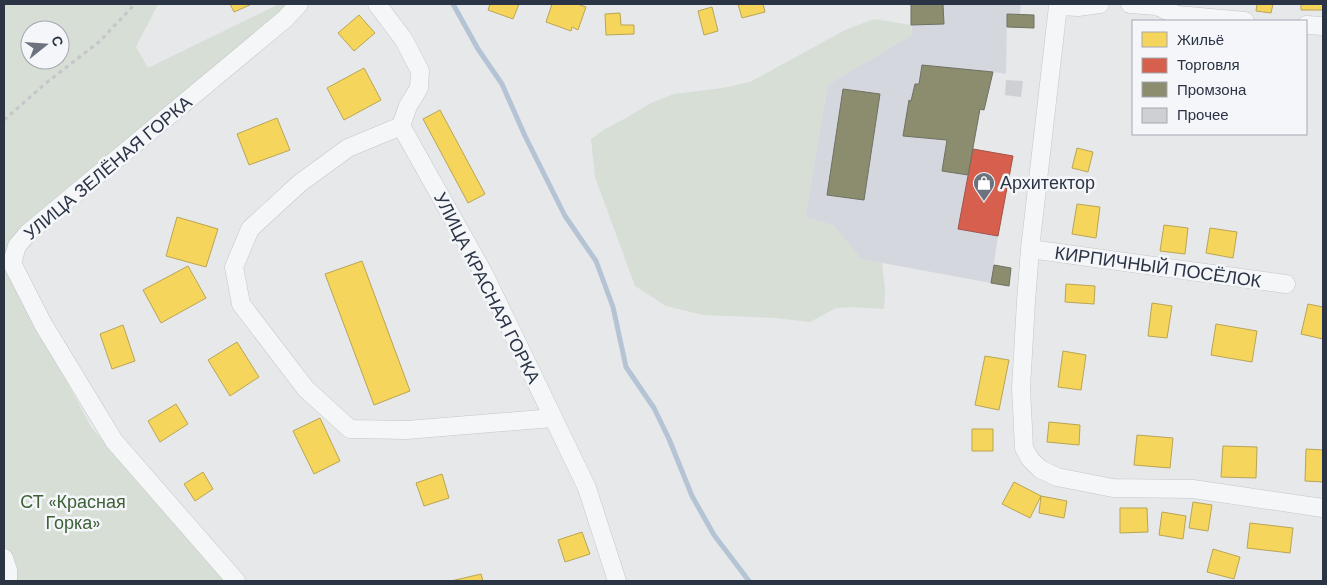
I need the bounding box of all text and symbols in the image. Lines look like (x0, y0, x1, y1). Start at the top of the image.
north arrow (20, 20, 70, 70)
legend (1132, 20, 1307, 135)
text: Жильё (1177, 30, 1224, 50)
text: С (47, 34, 68, 49)
text: Торговля (1177, 55, 1240, 75)
text: Промзона (1177, 80, 1247, 100)
street label: УЛИЦА ЗЕЛЁНАЯ ГОРКА (19, 91, 197, 245)
text: Прочее (1177, 105, 1229, 125)
shop icon: Архитектор (972, 171, 996, 202)
place label: Архитектор (1000, 171, 1095, 195)
street label: УЛИЦА КРАСНАЯ ГОРКА (428, 188, 546, 388)
street label: КИРПИЧНЫЙ ПОСЁЛОК (1053, 241, 1263, 293)
park label: СТ «Красная Горка» (20, 490, 126, 535)

